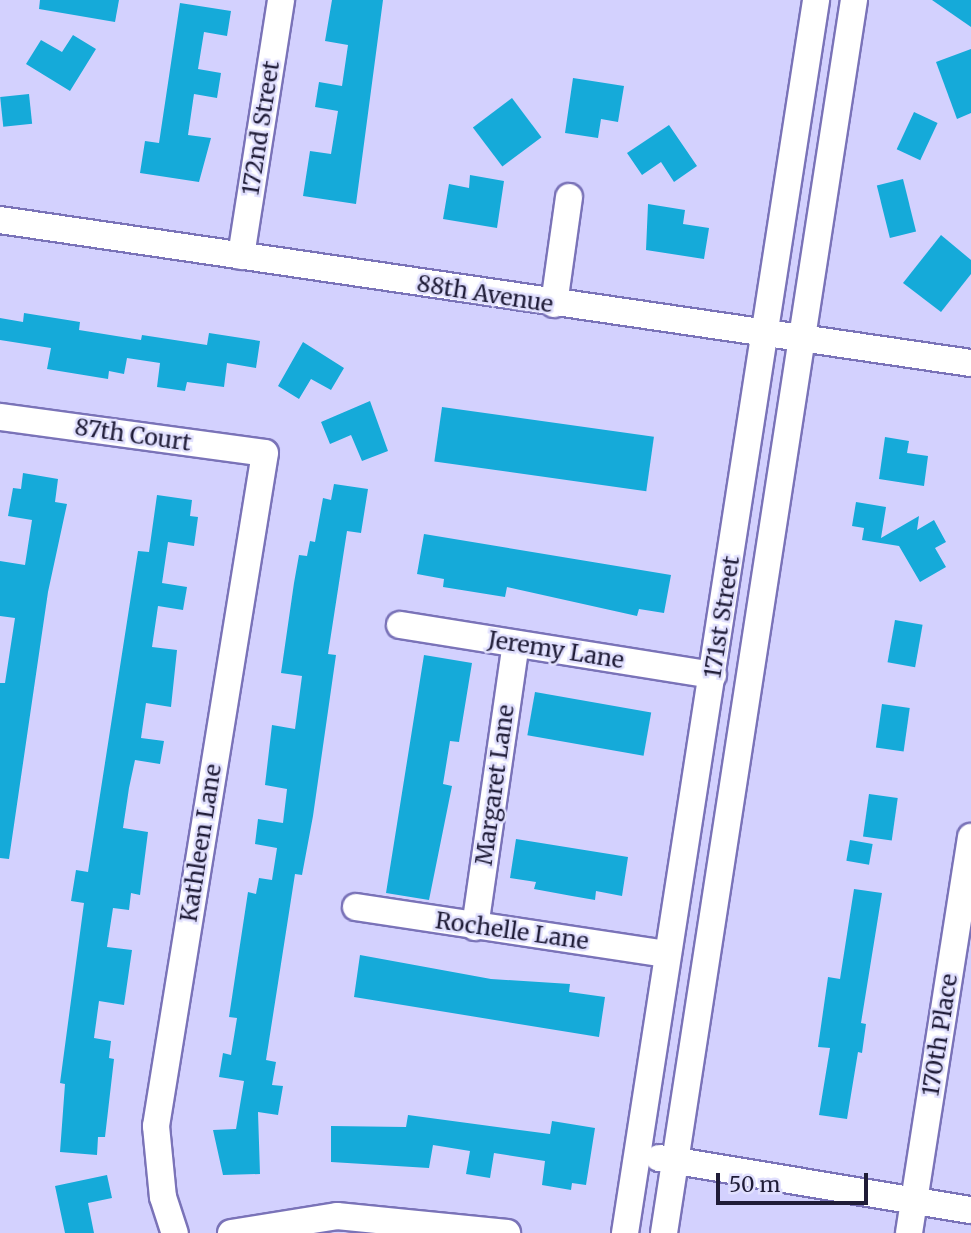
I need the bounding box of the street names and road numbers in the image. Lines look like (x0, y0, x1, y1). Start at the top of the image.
street label: 172nd Street (237, 59, 285, 197)
street label: 88th Avenue (415, 270, 555, 318)
street label: 87th Court (73, 413, 193, 457)
street label: 171st Street (699, 554, 745, 680)
street label: Jeremy Lane (486, 626, 626, 674)
street label: Margaret Lane (470, 703, 520, 867)
street label: Kathleen Lane (175, 762, 227, 924)
street label: Rochelle Lane (434, 907, 590, 955)
street label: 170th Place (917, 972, 963, 1098)

